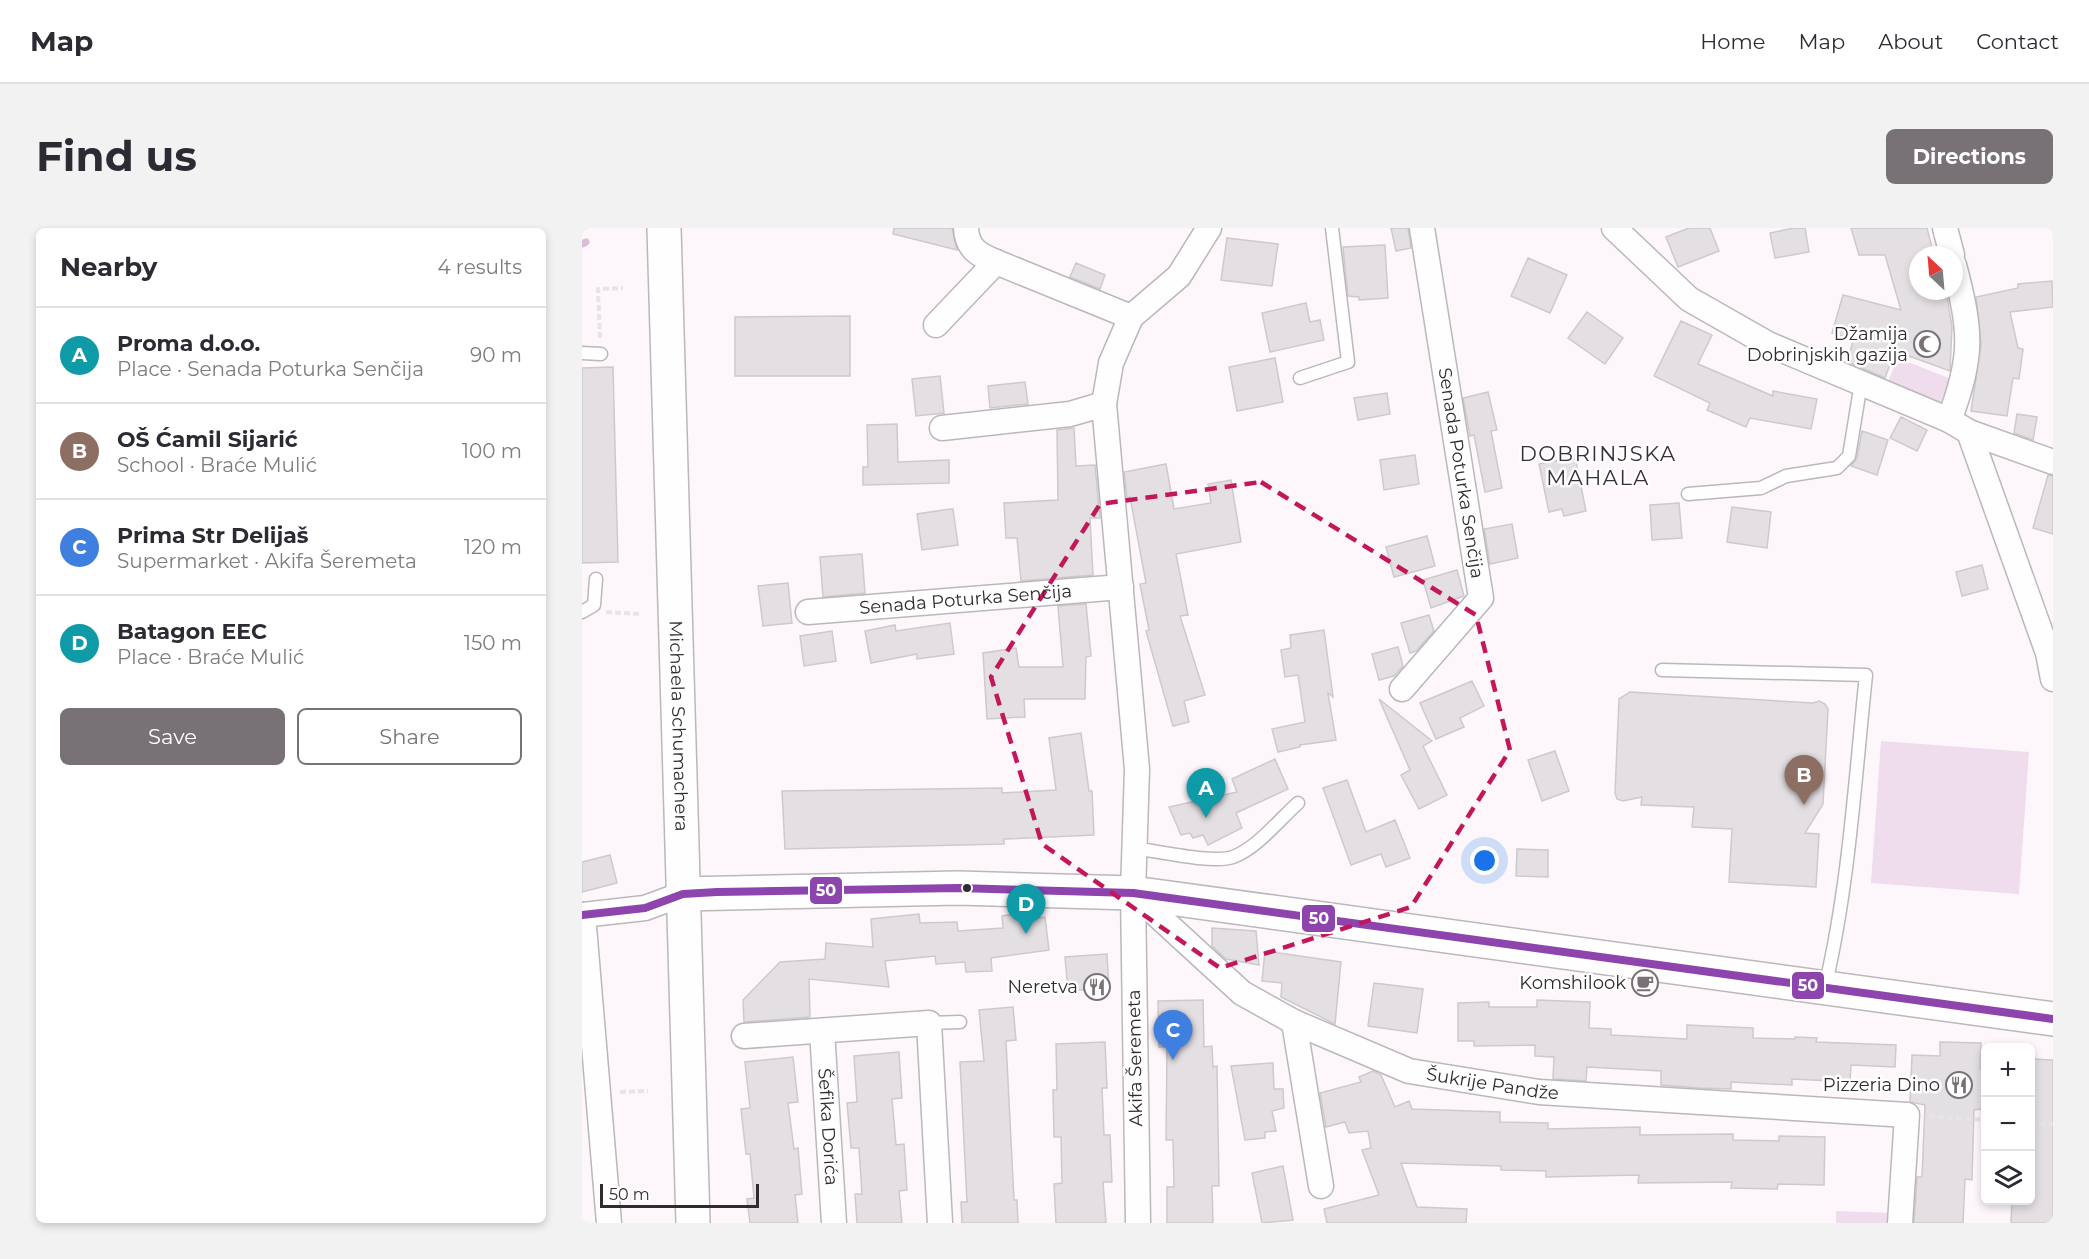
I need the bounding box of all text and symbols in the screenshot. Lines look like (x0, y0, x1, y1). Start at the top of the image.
text: Map (30, 24, 93, 58)
text: Home (1700, 29, 1765, 54)
text: Map (1798, 29, 1845, 54)
text: About (1878, 29, 1943, 54)
text: Contact (1976, 29, 2059, 54)
button: Directions (1886, 129, 2053, 184)
text: Find us (36, 130, 197, 182)
north arrow (1909, 246, 1963, 300)
text: Nearby (60, 251, 157, 283)
text: 4 results (437, 255, 522, 279)
place label: Džamija Dobrinjskih gazija (1747, 323, 1908, 366)
mosque icon: Džamija Dobrinjskih gazija (1912, 329, 1942, 359)
text: Proma d.o.o. (117, 330, 260, 357)
text: A (72, 343, 87, 367)
text: 90 m (470, 343, 522, 367)
text: Place · Senada Poturka Senčija (117, 357, 424, 381)
street label: Senada Poturka Senčija (1433, 366, 1489, 580)
text: OŠ Ćamil Sijarić (117, 426, 298, 453)
text: B (72, 439, 87, 463)
text: 100 m (462, 439, 522, 463)
district label: DOBRINJSKA MAHALA (1519, 441, 1677, 490)
text: School · Braće Mulić (117, 453, 317, 477)
text: Prima Str Delijaš (117, 522, 308, 549)
text: C (72, 535, 87, 559)
text: 120 m (464, 535, 522, 559)
text: Supermarket · Akifa Šeremeta (117, 549, 417, 573)
street label: Senada Poturka Senčija (858, 580, 1073, 619)
text: Batagon EEC (117, 618, 267, 645)
street label: Michaela Schumachera (664, 620, 693, 832)
text: D (71, 631, 88, 655)
text: 150 m (464, 631, 522, 655)
text: Place · Braće Mulić (117, 645, 304, 669)
button: Save (60, 708, 285, 765)
button: Share (297, 708, 522, 765)
pin: B (1784, 756, 1824, 805)
pin: A (1186, 768, 1226, 818)
your location (1470, 846, 1499, 875)
line badge: 50 (809, 876, 843, 905)
text: 50 (816, 881, 836, 900)
unlabelled marker (961, 882, 973, 894)
pin: D (1006, 884, 1046, 934)
line badge: 50 (1301, 904, 1336, 933)
text: 50 (1309, 909, 1329, 928)
cafe icon: Komshilook (1630, 968, 1660, 998)
line badge: 50 (1791, 971, 1825, 1000)
restaurant icon: Neretva (1082, 972, 1112, 1002)
place label: Komshilook (1519, 972, 1626, 994)
place label: Neretva (1007, 976, 1078, 998)
text: 50 (1798, 976, 1818, 995)
street label: Akifa Šeremeta (1123, 989, 1147, 1127)
pin: C (1154, 1010, 1192, 1060)
map controls (1981, 1043, 2035, 1205)
button: + (1981, 1043, 2035, 1097)
street label: Šukrije Pandže (1425, 1063, 1560, 1104)
street label: Šefika Dorića (813, 1067, 843, 1186)
restaurant icon: Pizzeria Dino (1944, 1070, 1974, 1100)
place label: Pizzeria Dino (1823, 1074, 1940, 1096)
button: − (1981, 1097, 2035, 1151)
button: layers (1981, 1151, 2035, 1205)
scale bar (600, 1181, 759, 1208)
text: 50 m (609, 1185, 650, 1204)

